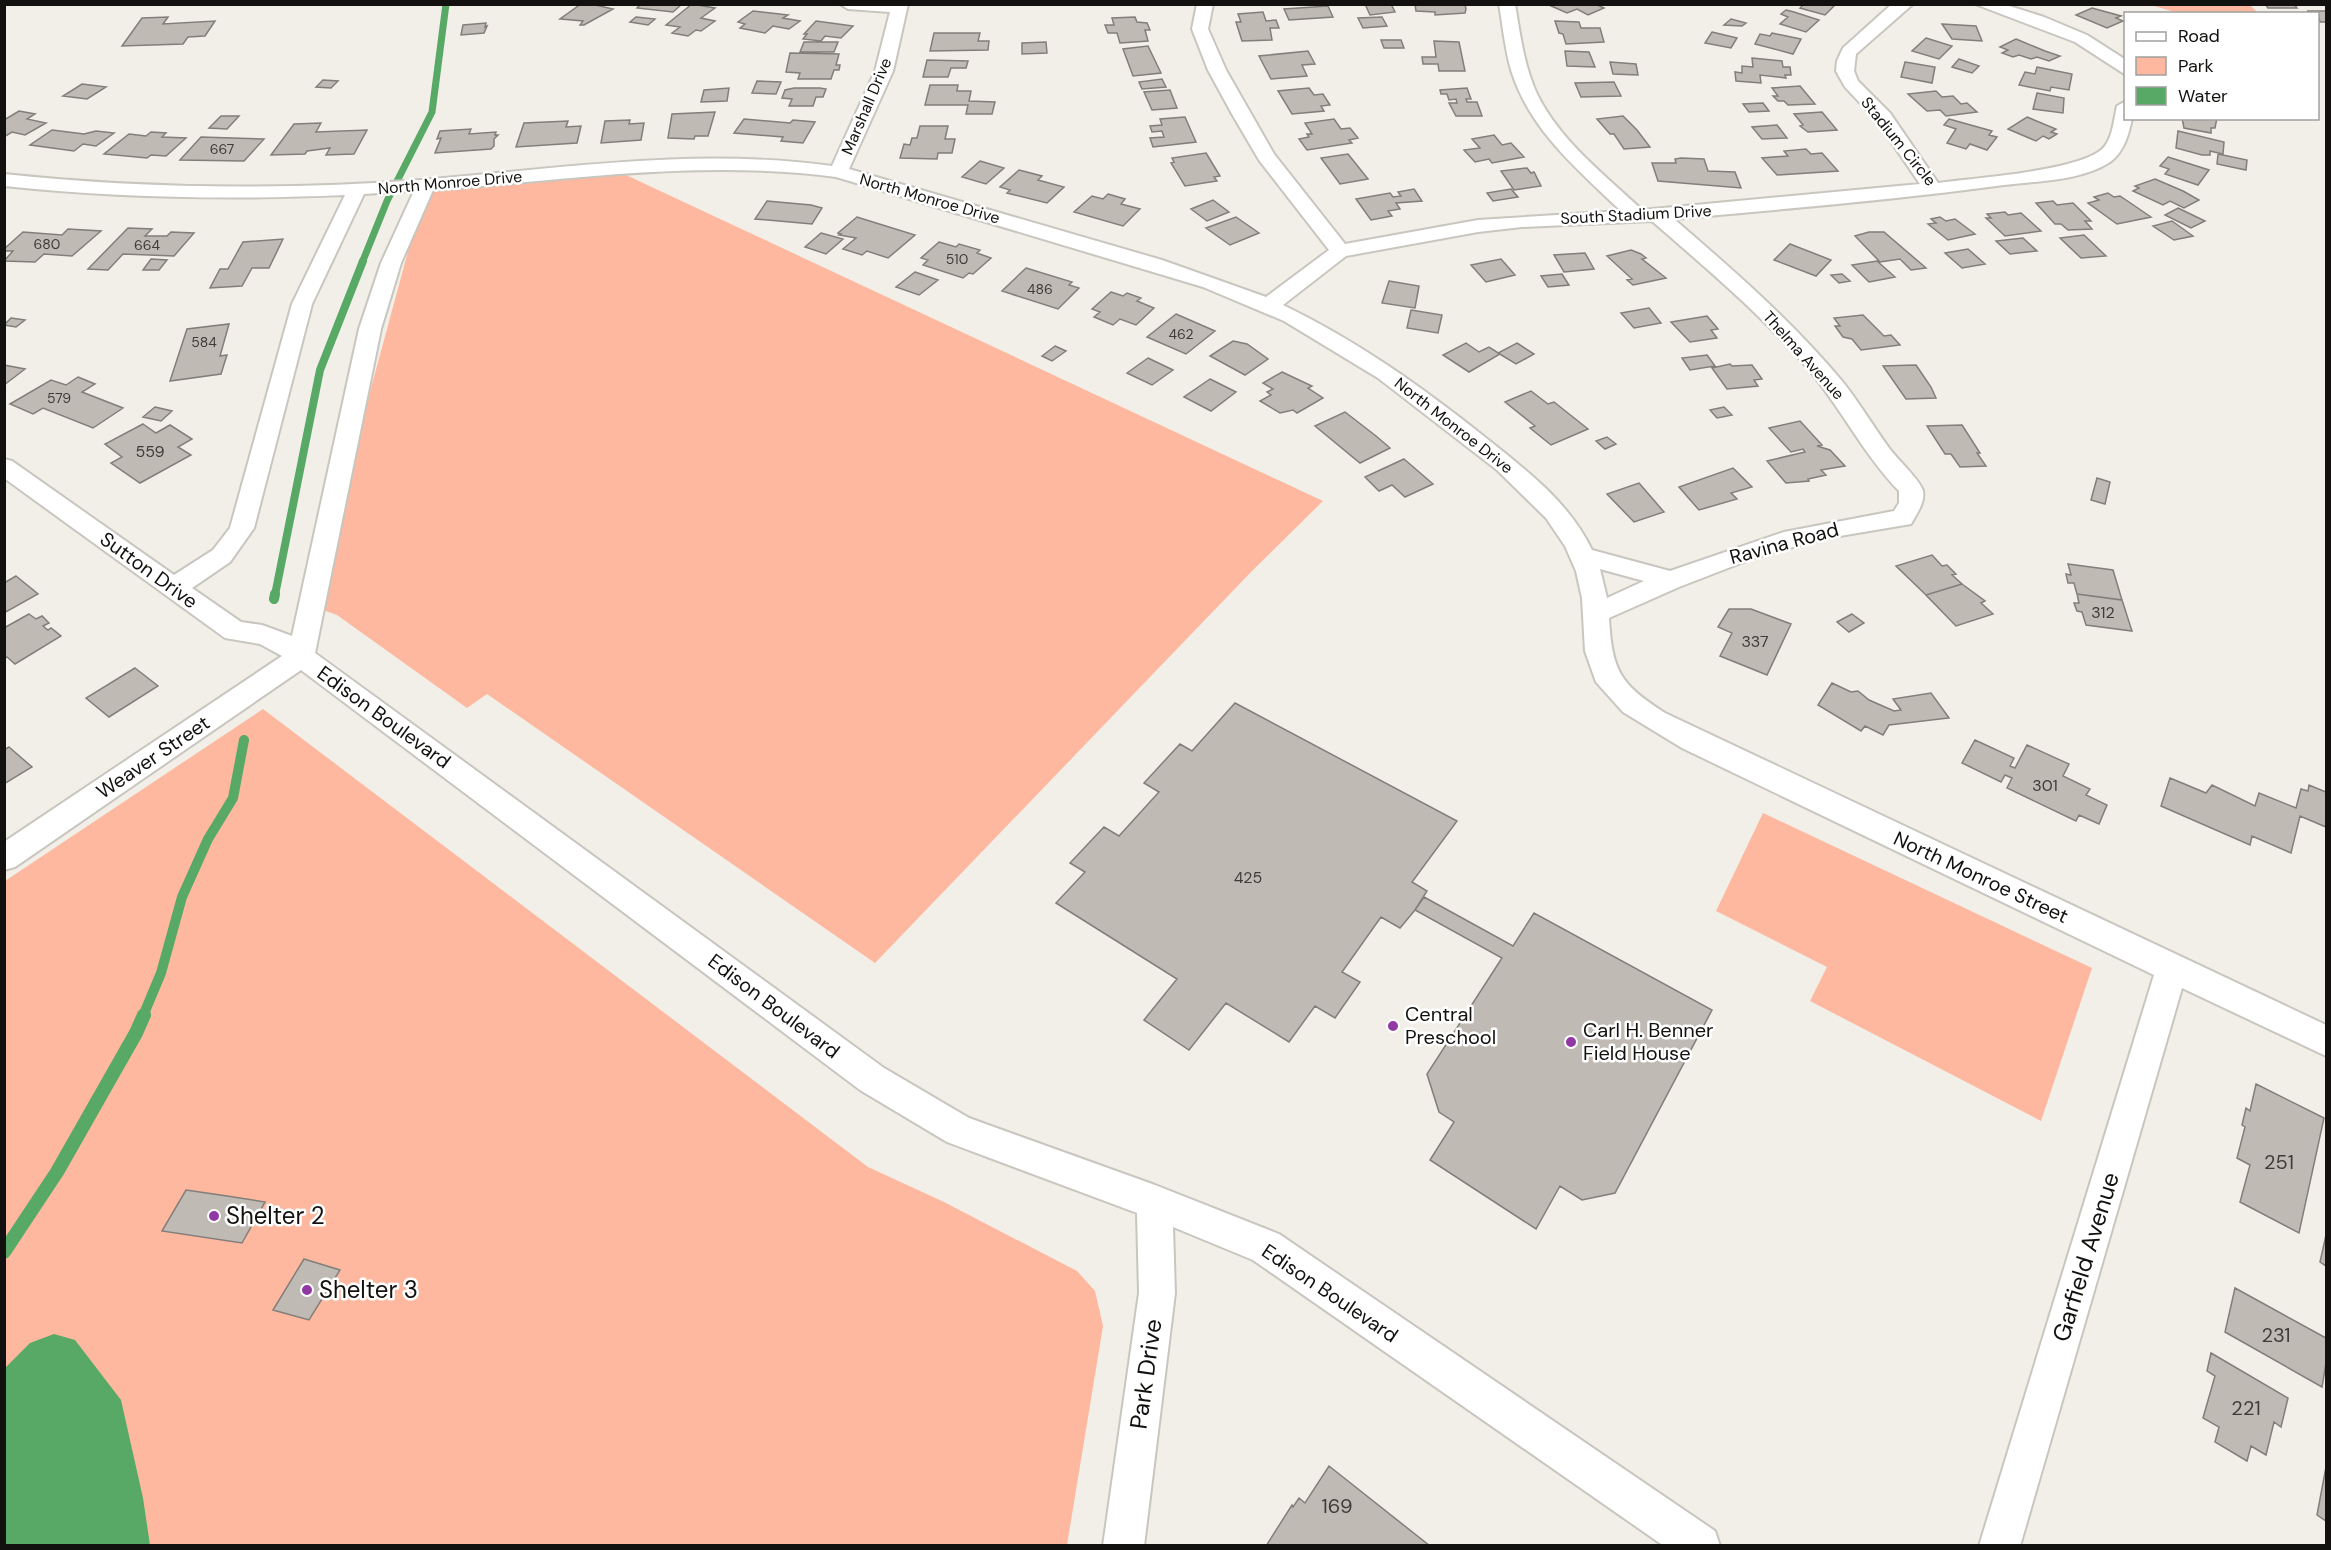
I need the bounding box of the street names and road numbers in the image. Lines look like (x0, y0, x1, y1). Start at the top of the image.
street label: Marshall Drive (837, 55, 896, 158)
street label: Stadium Circle (1856, 93, 1941, 190)
street label: North Monroe Drive (377, 166, 523, 199)
street label: North Monroe Drive (857, 168, 1002, 229)
street label: South Stadium Drive (1560, 200, 1712, 229)
street label: Thelma Avenue (1758, 307, 1849, 404)
street label: North Monroe Drive (1390, 373, 1517, 478)
street label: Ravina Road (1727, 516, 1841, 570)
street label: Sutton Drive (95, 526, 203, 614)
street label: Edison Boulevard (312, 660, 456, 774)
street label: Weaver Street (91, 710, 215, 804)
street label: North Monroe Street (1889, 825, 2073, 929)
street label: Edison Boulevard (703, 948, 845, 1064)
street label: Garfield Avenue (2045, 1168, 2126, 1345)
street label: Edison Boulevard (1257, 1238, 1403, 1348)
street label: Park Drive (1122, 1317, 1169, 1431)

